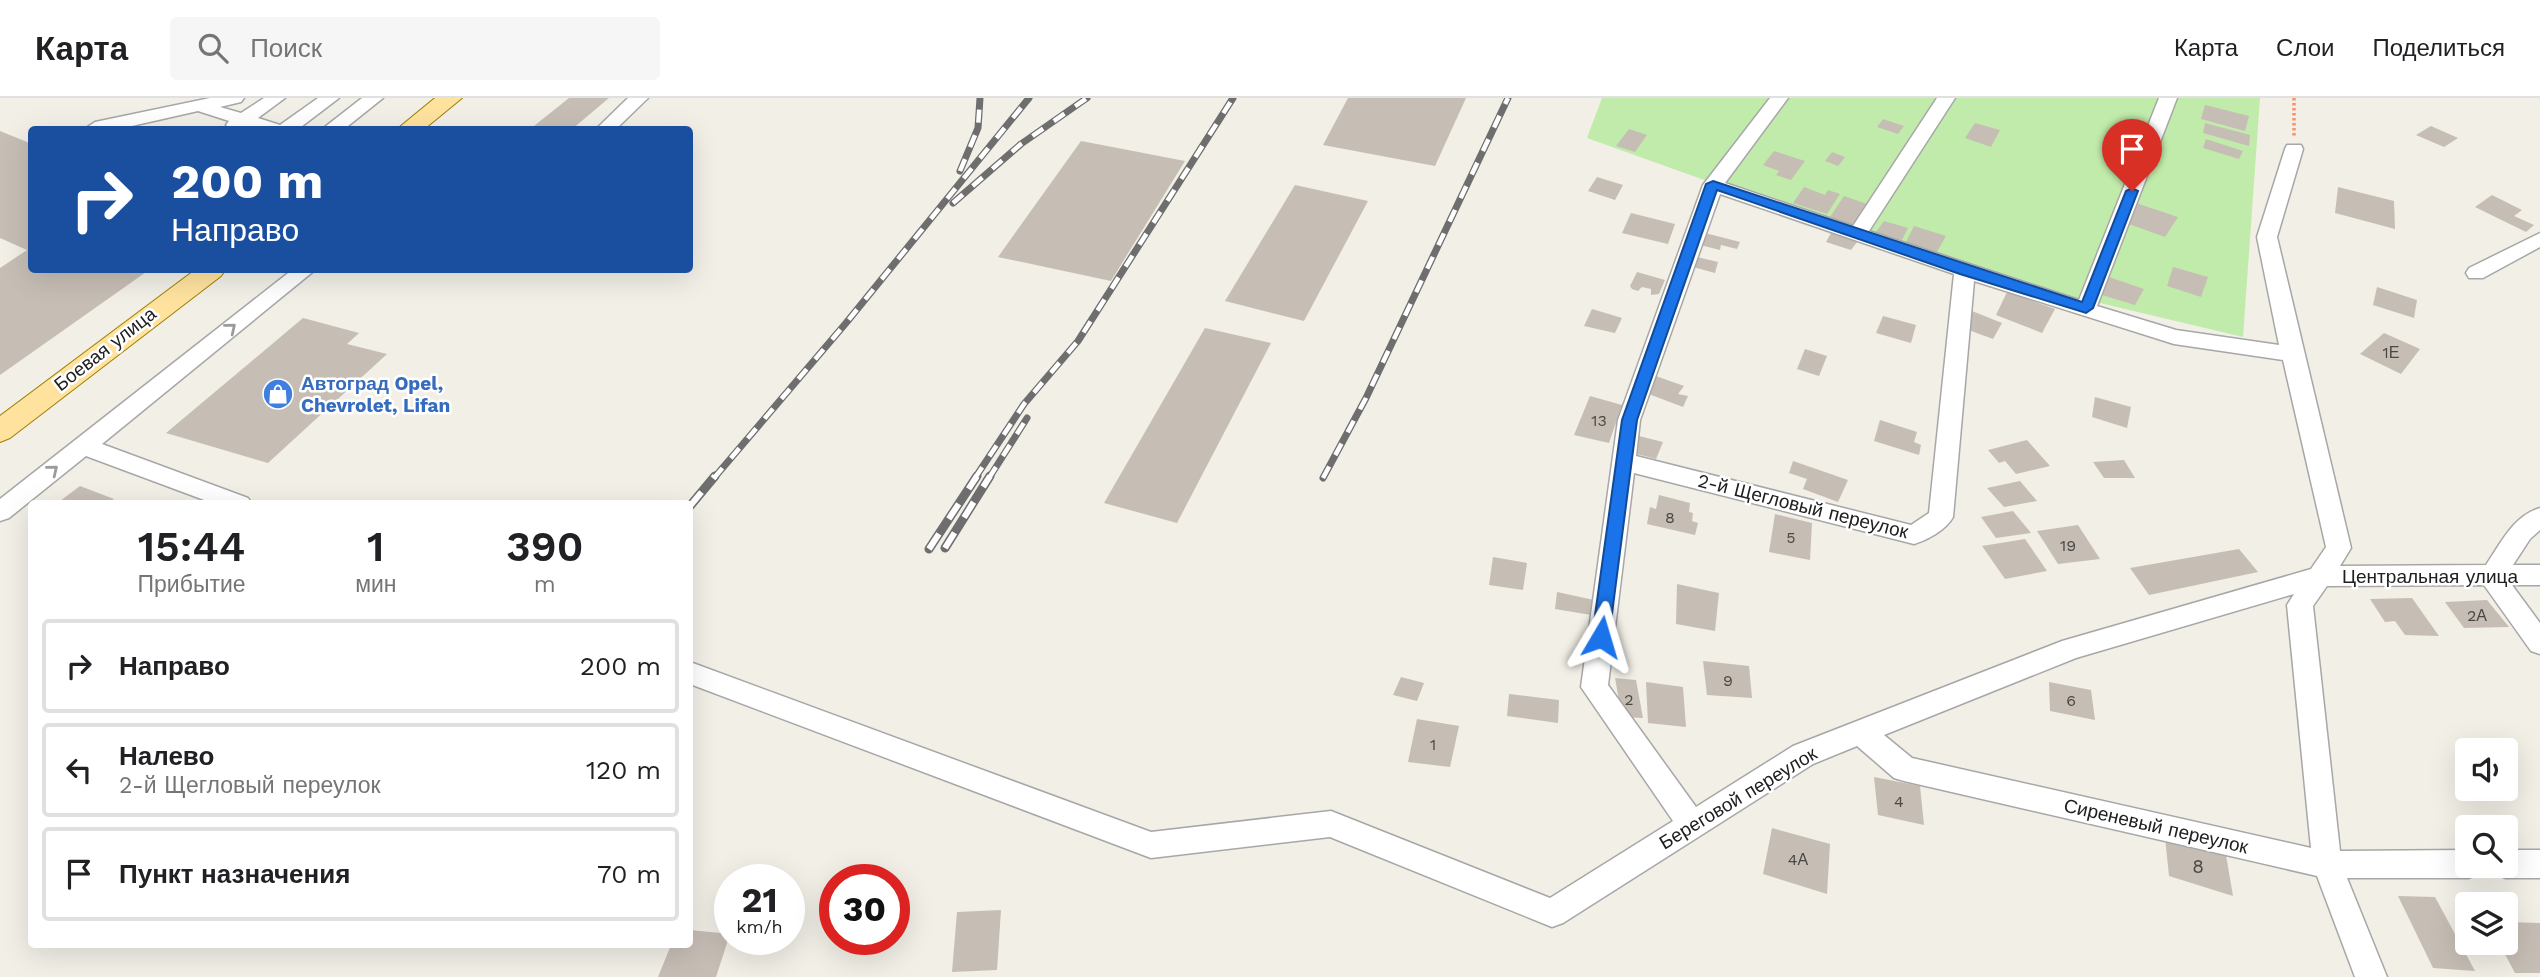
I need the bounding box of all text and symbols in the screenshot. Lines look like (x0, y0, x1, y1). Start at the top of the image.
search box (170, 17, 660, 80)
text: Карта (35, 29, 128, 68)
icon: search (194, 29, 232, 67)
text: Поиск (250, 33, 322, 63)
text: Карта (2174, 34, 2238, 62)
text: Слои (2276, 34, 2334, 62)
text: Поделиться (2372, 34, 2505, 62)
pin (2102, 119, 2162, 191)
icon: arrive (2113, 130, 2151, 168)
text: 200 m (171, 152, 323, 210)
icon: right (56, 154, 147, 245)
text: Направо (171, 211, 299, 249)
street label: Боевая улица (49, 302, 161, 396)
one-way arrow (223, 324, 236, 336)
house number: 1Е (2383, 343, 2399, 362)
place label: Автоград Opel, Chevrolet, Lifan (301, 372, 450, 417)
shop icon: Автоград Opel, Chevrolet, Lifan (261, 377, 295, 411)
house number: 13 (1591, 411, 1607, 430)
one-way arrow (46, 465, 58, 478)
street label: 2-й Щегловый переулок (1695, 469, 1911, 543)
house number: 8 (1665, 508, 1675, 527)
text: 15:44 (138, 522, 245, 571)
text: 1 (367, 522, 385, 571)
text: 390 (506, 522, 583, 571)
house number: 5 (1786, 528, 1796, 547)
house number: 19 (2060, 536, 2076, 555)
street label: Центральная улица (2342, 565, 2518, 588)
text: Прибытие (138, 571, 246, 598)
text: мин (355, 571, 397, 598)
text: m (534, 571, 556, 598)
position arrow (1564, 600, 1638, 674)
house number: 2А (2467, 606, 2487, 625)
icon: right (60, 647, 98, 685)
text: Направо (119, 651, 230, 681)
text: 200 m (580, 651, 661, 681)
house number: 9 (1723, 671, 1733, 690)
house number: 2 (1624, 690, 1634, 709)
house number: 6 (2066, 691, 2076, 710)
house number: 1 (1430, 735, 1436, 754)
map controls (2455, 738, 2518, 955)
button: sound (2455, 738, 2518, 801)
text: Налево (119, 741, 214, 771)
street label: Береговой переулок (1655, 741, 1822, 854)
icon: left (60, 751, 98, 789)
text: 120 m (586, 755, 661, 785)
text: 2-й Щегловый переулок (119, 772, 381, 799)
house number: 4 (1894, 792, 1904, 811)
street label: Сиреневый переулок (2062, 794, 2251, 859)
button: search (2455, 815, 2518, 878)
house number: 4А (1788, 850, 1809, 869)
icon: arrive (60, 855, 98, 893)
house number: 8 (2192, 855, 2204, 878)
text: Пункт назначения (119, 859, 350, 889)
text: 70 m (597, 859, 661, 889)
speed limit sign: 30 (819, 864, 910, 955)
text: 21 (742, 879, 777, 921)
button: layers (2455, 892, 2518, 955)
text: km/h (736, 916, 783, 937)

